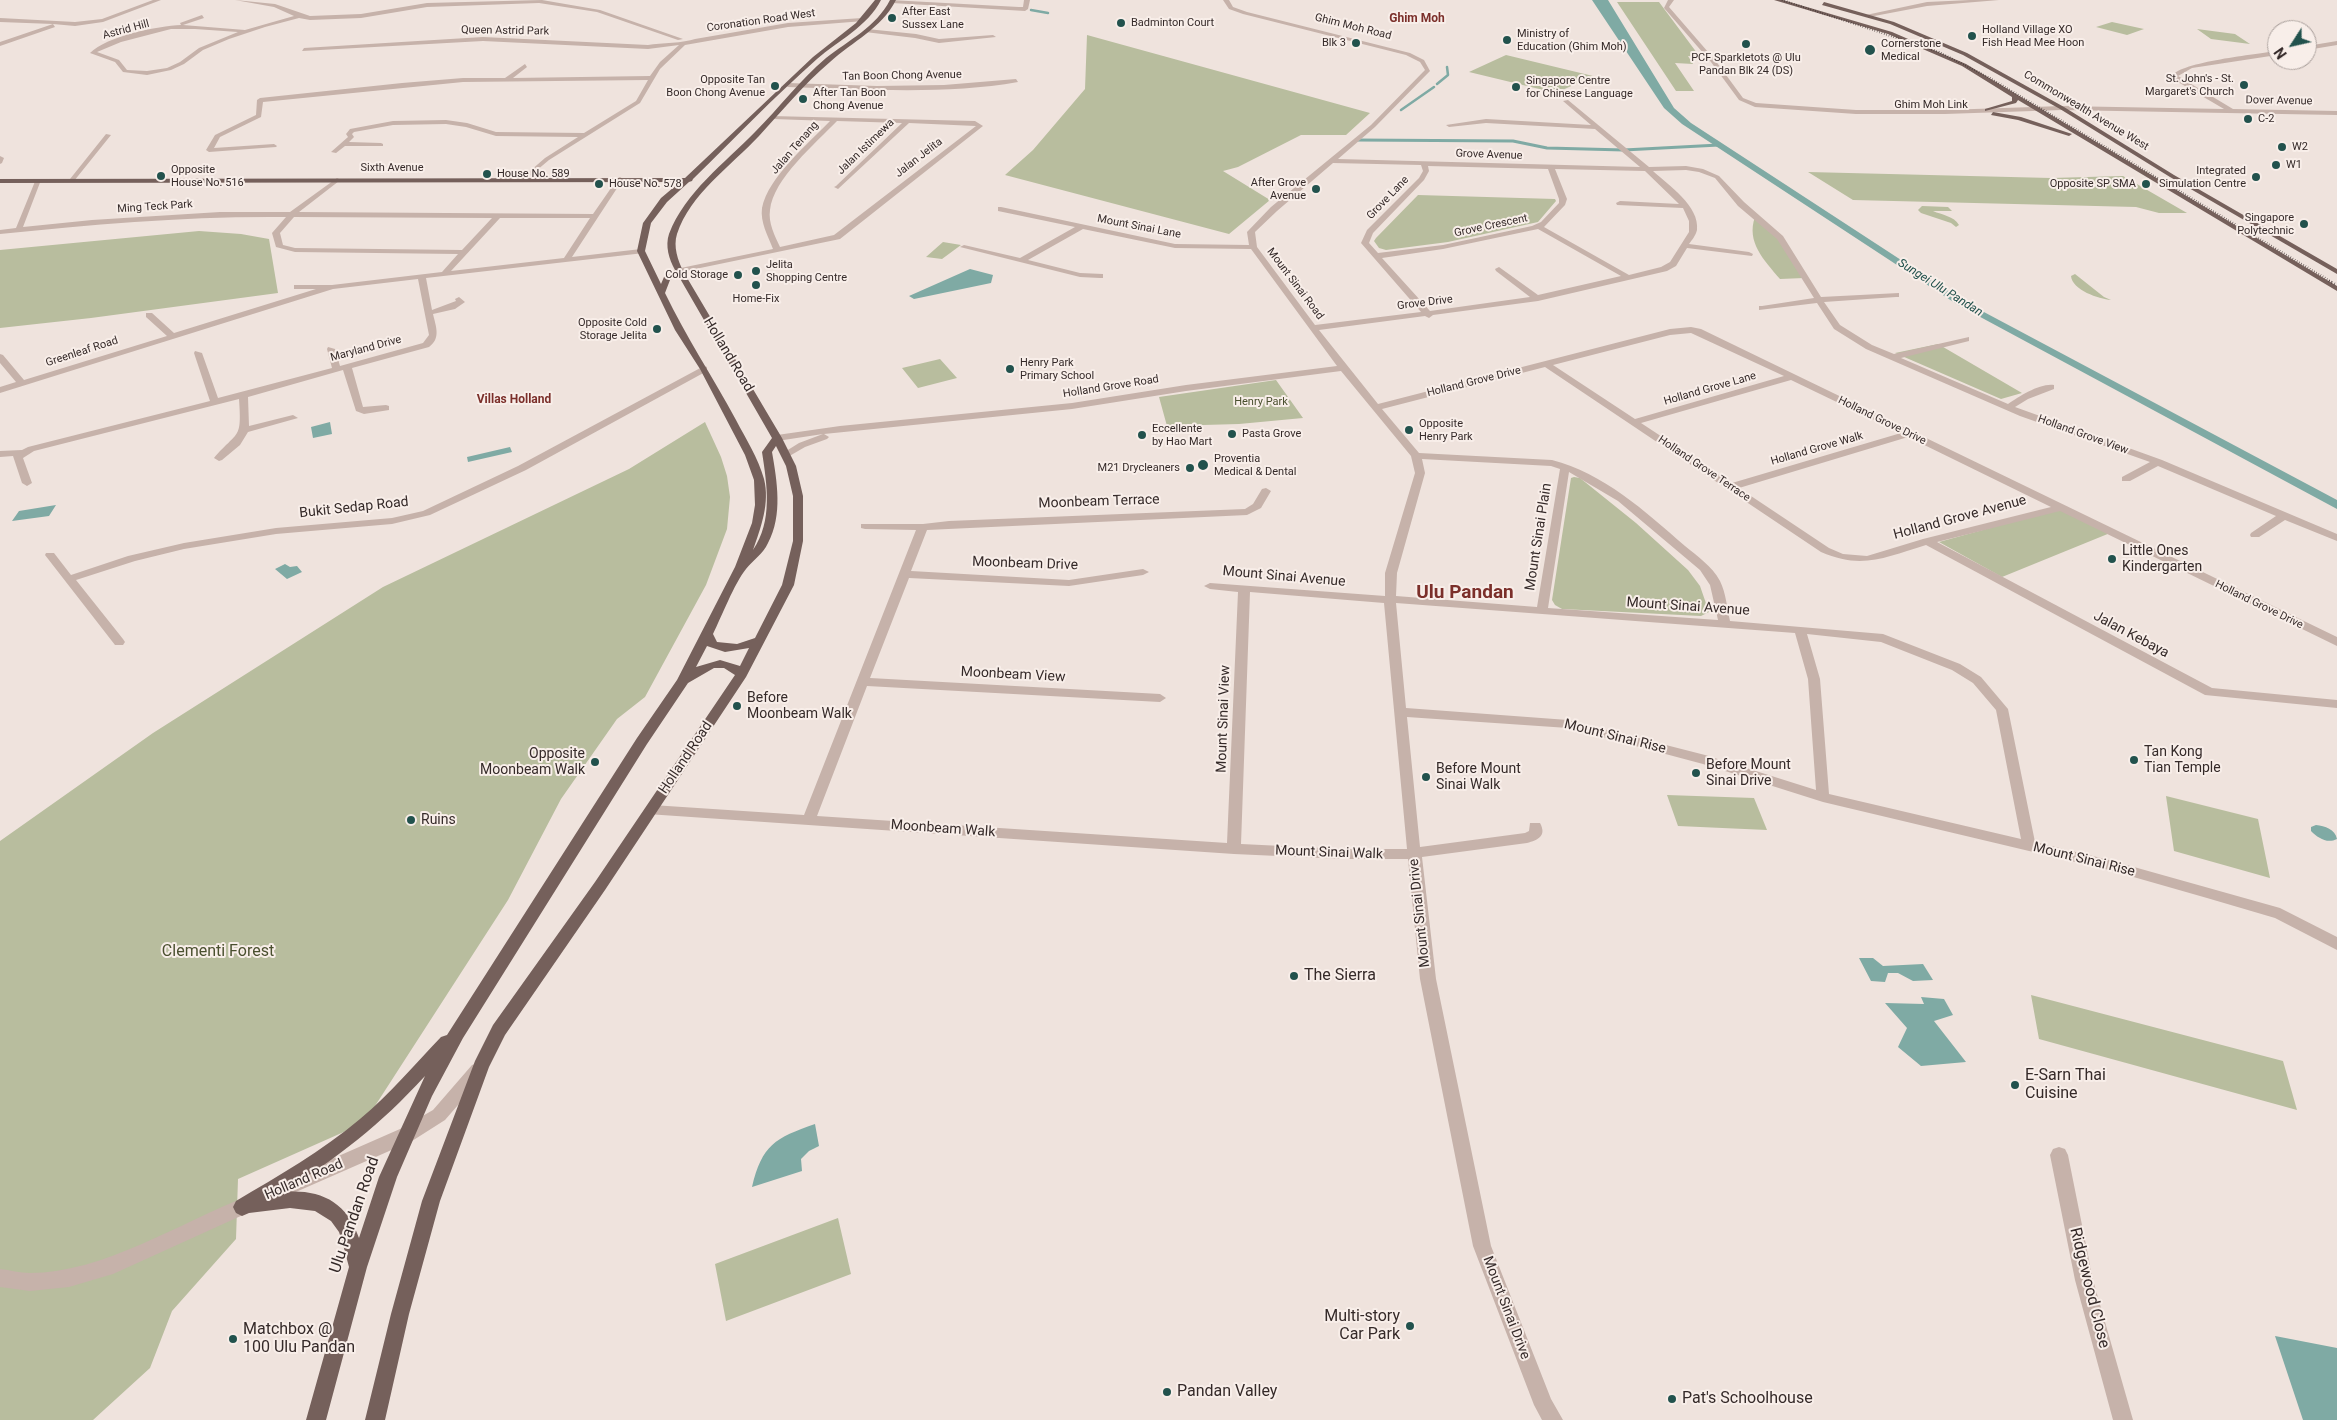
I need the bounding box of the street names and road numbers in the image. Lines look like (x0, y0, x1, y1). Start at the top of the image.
street label: Coronation Road West (706, 7, 816, 35)
street label: Ghim Moh Road (1313, 11, 1393, 43)
street label: Astrid Hill (101, 17, 151, 43)
street label: Queen Astrid Park (461, 24, 549, 38)
street label: Tan Boon Chong Avenue (842, 68, 962, 84)
street label: Commonwealth Avenue West (2021, 68, 2151, 154)
street label: Dover Avenue (2245, 94, 2313, 108)
street label: Ghim Moh Link (1894, 98, 1968, 112)
street label: Jalan Istimewa (835, 116, 897, 178)
street label: Jalan Tenang (768, 119, 822, 177)
street label: Jalan Jelita (893, 135, 945, 181)
street label: Grove Avenue (1455, 147, 1523, 163)
street label: Sixth Avenue (360, 161, 424, 175)
street label: Grove Lane (1364, 174, 1412, 222)
street label: Ming Teck Park (117, 198, 193, 216)
street label: Mount Sinai Lane (1096, 212, 1182, 242)
street label: Grove Crescent (1453, 212, 1529, 240)
street label: Mount Sinai Road (1264, 246, 1326, 322)
street label: Grove Drive (1396, 293, 1454, 313)
street label: Holland Road (699, 315, 757, 395)
street label: Maryland Drive (329, 333, 403, 365)
street label: Greenleaf Road (44, 334, 120, 370)
street label: Holland Grove Drive (1426, 364, 1522, 400)
street label: Holland Grove Lane (1662, 370, 1758, 408)
street label: Holland Grove Road (1062, 373, 1160, 401)
street label: Holland Grove Drive (1836, 394, 1928, 448)
street label: Holland Grove View (2036, 412, 2130, 458)
street label: Holland Grove Walk (1769, 430, 1865, 468)
street label: Holland Grove Terrace (1655, 433, 1753, 505)
street label: Mount Sinai Plain (1522, 482, 1556, 592)
street label: Moonbeam Terrace (1038, 491, 1160, 513)
street label: Holland Grove Avenue (1892, 492, 2028, 544)
street label: Bukit Sedap Road (299, 494, 409, 522)
street label: Moonbeam Drive (972, 554, 1078, 574)
street label: Mount Sinai Avenue (1222, 563, 1346, 591)
street label: Holland Grove Drive (2213, 578, 2305, 632)
street label: Mount Sinai Avenue (1626, 594, 1750, 620)
street label: Jalan Kebaya (2090, 608, 2172, 662)
street label: Moonbeam View (960, 664, 1066, 686)
street label: Mount Sinai View (1214, 665, 1234, 773)
street label: Mount Sinai Rise (1562, 716, 1668, 758)
street label: Holland Road (656, 719, 716, 797)
street label: Moonbeam Walk (890, 817, 996, 841)
street label: Mount Sinai Rise (2031, 839, 2137, 881)
street label: Mount Sinai Walk (1275, 843, 1383, 863)
street label: Mount Sinai Drive (1406, 858, 1434, 968)
street label: Ulu Pandan Road (326, 1154, 384, 1276)
street label: Holland Road (262, 1156, 346, 1204)
street label: Ridgewood Close (2065, 1226, 2113, 1350)
street label: Mount Sinai Drive (1479, 1254, 1533, 1362)

